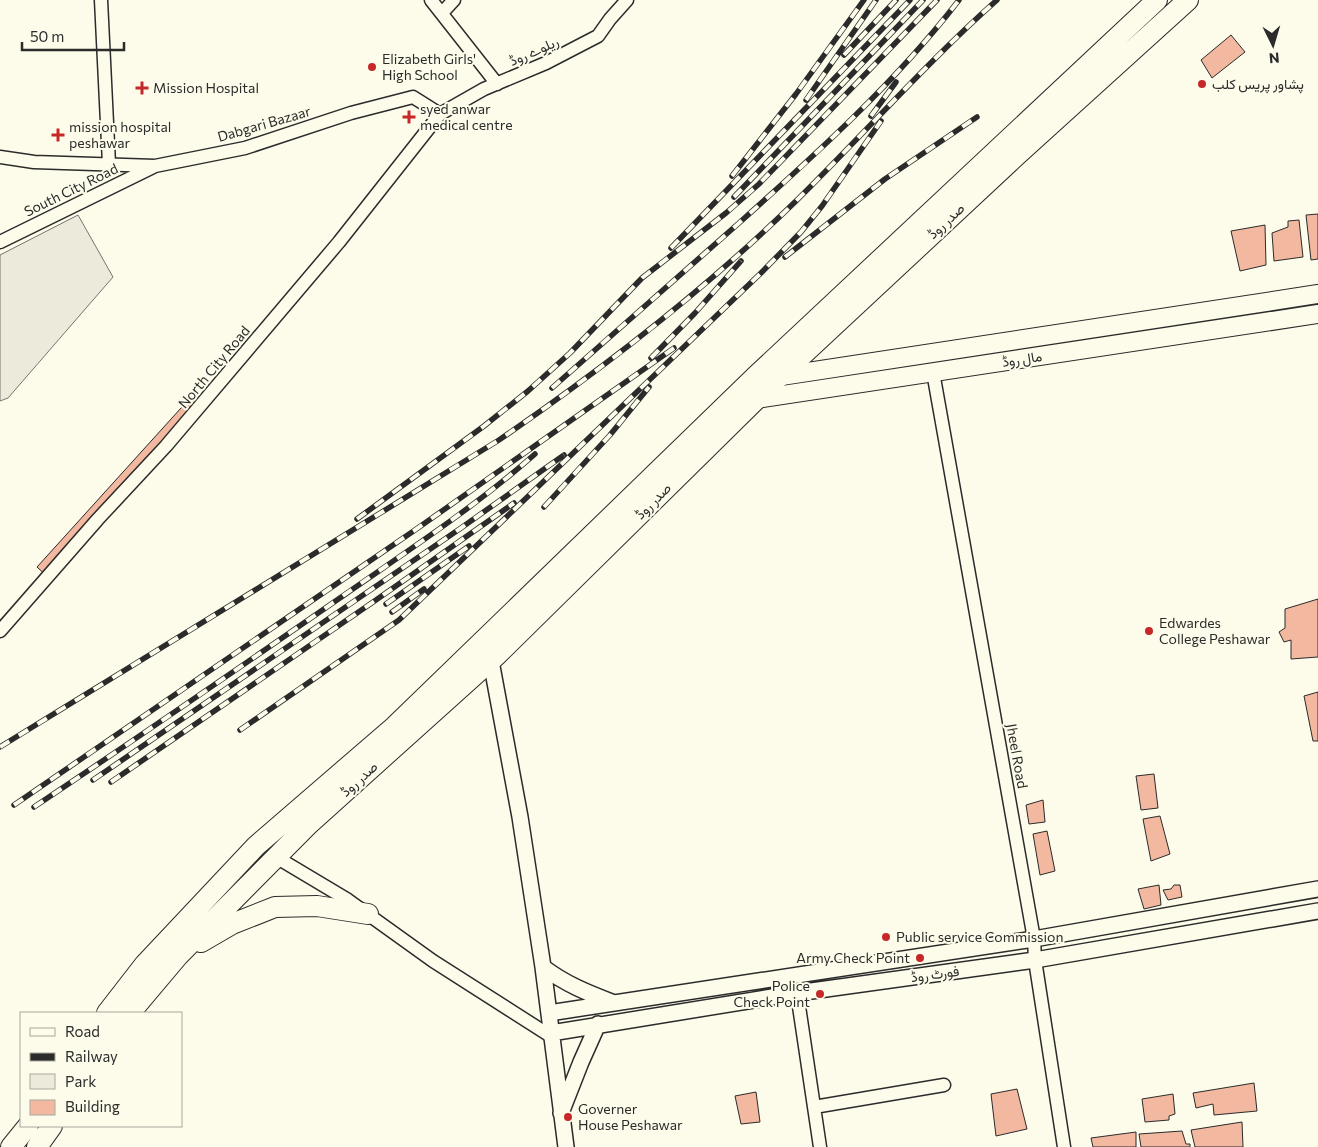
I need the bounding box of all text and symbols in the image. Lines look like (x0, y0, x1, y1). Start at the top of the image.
scale bar (22, 20, 125, 52)
north arrow (1248, 20, 1298, 70)
text: 50 m (30, 27, 64, 45)
street label: ریلوے روڈ (506, 32, 562, 70)
place label: Elizabeth Girls' High School (382, 50, 476, 83)
text: N (1268, 50, 1280, 67)
marker: Elizabeth Girls' High School (366, 61, 378, 73)
place label: پشاور پریس کلب (1212, 75, 1304, 94)
marker: پشاور پریس کلب (1196, 78, 1208, 90)
place label: Mission Hospital (153, 79, 259, 96)
marker: Mission Hospital (135, 81, 149, 95)
place label: syed anwar medical centre (420, 100, 513, 133)
street label: Dabgari Bazaar (215, 102, 313, 145)
marker: syed anwar medical centre (402, 110, 416, 124)
place label: mission hospital peshawar (69, 118, 171, 151)
marker: mission hospital peshawar (51, 128, 65, 142)
street label: South City Road (21, 159, 121, 220)
street label: صدر روڈ (924, 199, 968, 243)
street label: North City Road (174, 322, 253, 411)
street label: مال روڈ (1001, 347, 1043, 372)
street label: صدر روڈ (631, 479, 675, 523)
place label: Edwardes College Peshawar (1159, 614, 1271, 647)
marker: Edwardes College Peshawar (1143, 625, 1155, 637)
street label: Jheel Road (1003, 722, 1032, 790)
street label: صدر روڈ (337, 757, 382, 800)
place label: Public service Commission (896, 928, 1063, 945)
marker: Public service Commission (880, 931, 892, 943)
place label: Army Check Point (796, 949, 910, 966)
marker: Army Check Point (914, 952, 926, 964)
street label: فورٹ روڈ (910, 962, 960, 986)
place label: Police Check Point (734, 977, 810, 1010)
marker: Police Check Point (814, 988, 826, 1000)
legend (20, 1012, 182, 1127)
text: Road (65, 1022, 100, 1040)
text: Railway (65, 1047, 118, 1065)
text: Park (65, 1072, 96, 1090)
text: Building (65, 1097, 120, 1115)
place label: Governer House Peshawar (578, 1100, 683, 1133)
marker: Governer House Peshawar (562, 1111, 574, 1123)

